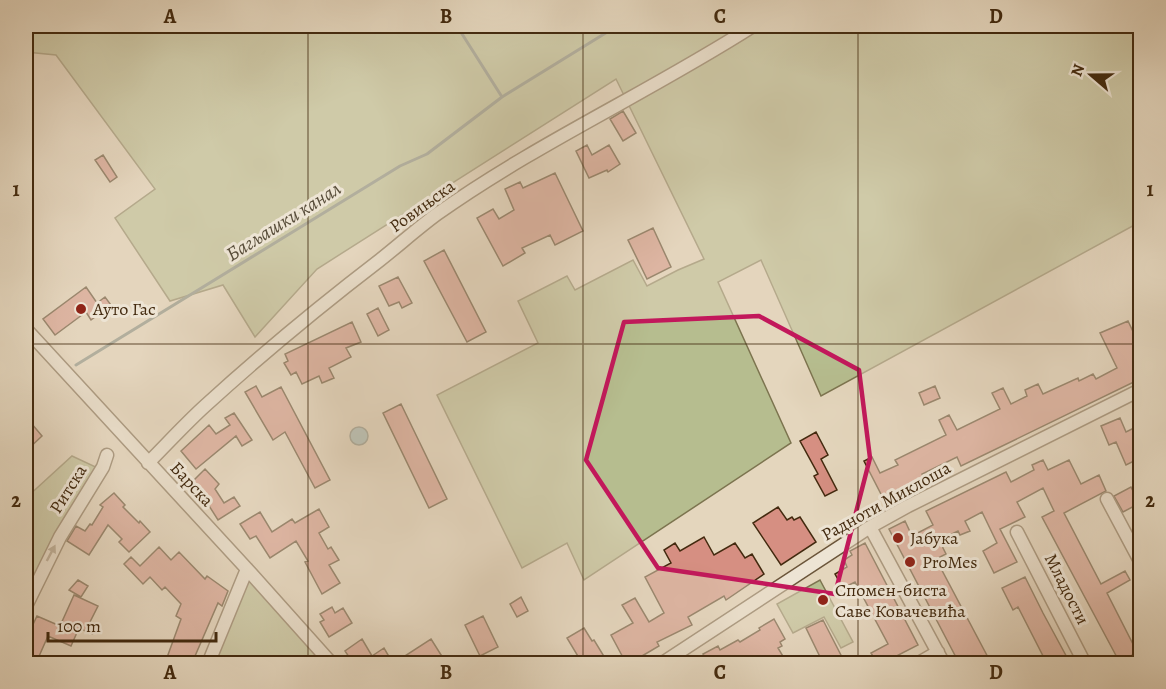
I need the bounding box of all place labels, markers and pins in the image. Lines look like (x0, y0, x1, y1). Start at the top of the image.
place label: Ауто Гас (92, 297, 156, 321)
marker: Ауто Гас (74, 302, 88, 316)
place label: Јабука (910, 526, 959, 550)
marker: Јабука (891, 531, 905, 545)
place label: ProMes (922, 550, 978, 574)
marker: ProMes (903, 555, 917, 569)
place label: Спомен-биста Саве Ковачевића (835, 578, 966, 623)
marker: Спомен-биста Саве Ковачевића (816, 593, 830, 607)

